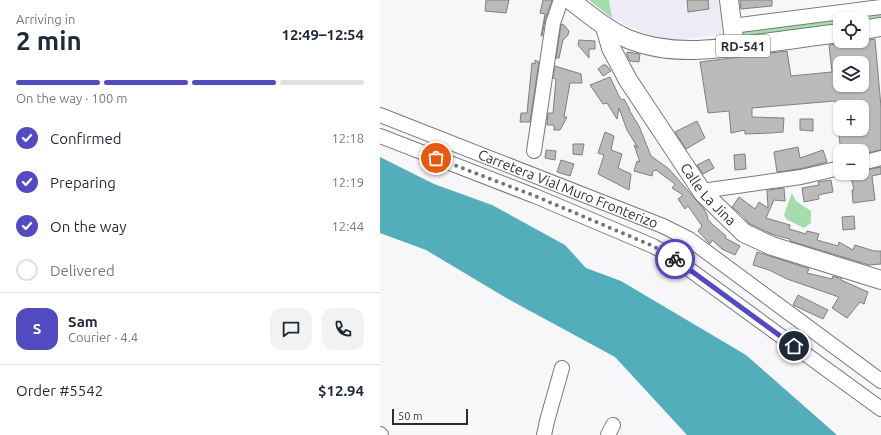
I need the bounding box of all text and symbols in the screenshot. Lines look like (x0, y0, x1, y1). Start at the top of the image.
text: Arriving in (16, 12, 75, 26)
map controls (833, 12, 869, 180)
button: locate (833, 12, 869, 48)
text: 2 min (16, 26, 82, 55)
text: 12:49–12:54 (281, 26, 364, 43)
road number: RD-541 (716, 35, 770, 57)
button: layers (833, 56, 869, 92)
text: On the way · 100 m (16, 91, 128, 105)
button: + (833, 100, 869, 136)
icon: check (16, 127, 38, 149)
text: Confirmed (50, 130, 122, 147)
text: 12:18 (331, 131, 364, 145)
pin (419, 141, 453, 175)
button: − (833, 144, 869, 180)
street label: Carretera Vial Muro Fronterizo (476, 146, 660, 231)
icon: bag (425, 147, 447, 169)
street label: Calle La Jina (677, 160, 739, 229)
icon: check (16, 171, 38, 193)
text: Preparing (50, 174, 116, 191)
text: 12:19 (331, 175, 364, 189)
icon: check (16, 215, 38, 237)
text: On the way (50, 218, 126, 235)
text: 12:44 (331, 219, 364, 233)
courier (655, 239, 695, 279)
icon: bike (664, 248, 686, 270)
text: Delivered (50, 262, 115, 279)
button: chat (270, 308, 312, 350)
button: phone (322, 308, 364, 350)
text: Sam (68, 313, 98, 330)
text: S (33, 320, 41, 337)
pin (777, 329, 811, 363)
text: Courier · 4.4 (68, 330, 138, 344)
icon: home (783, 335, 805, 357)
text: Order #5542 (16, 382, 103, 399)
text: $12.94 (318, 382, 364, 399)
scale bar (392, 407, 468, 426)
text: 50 m (398, 410, 422, 422)

